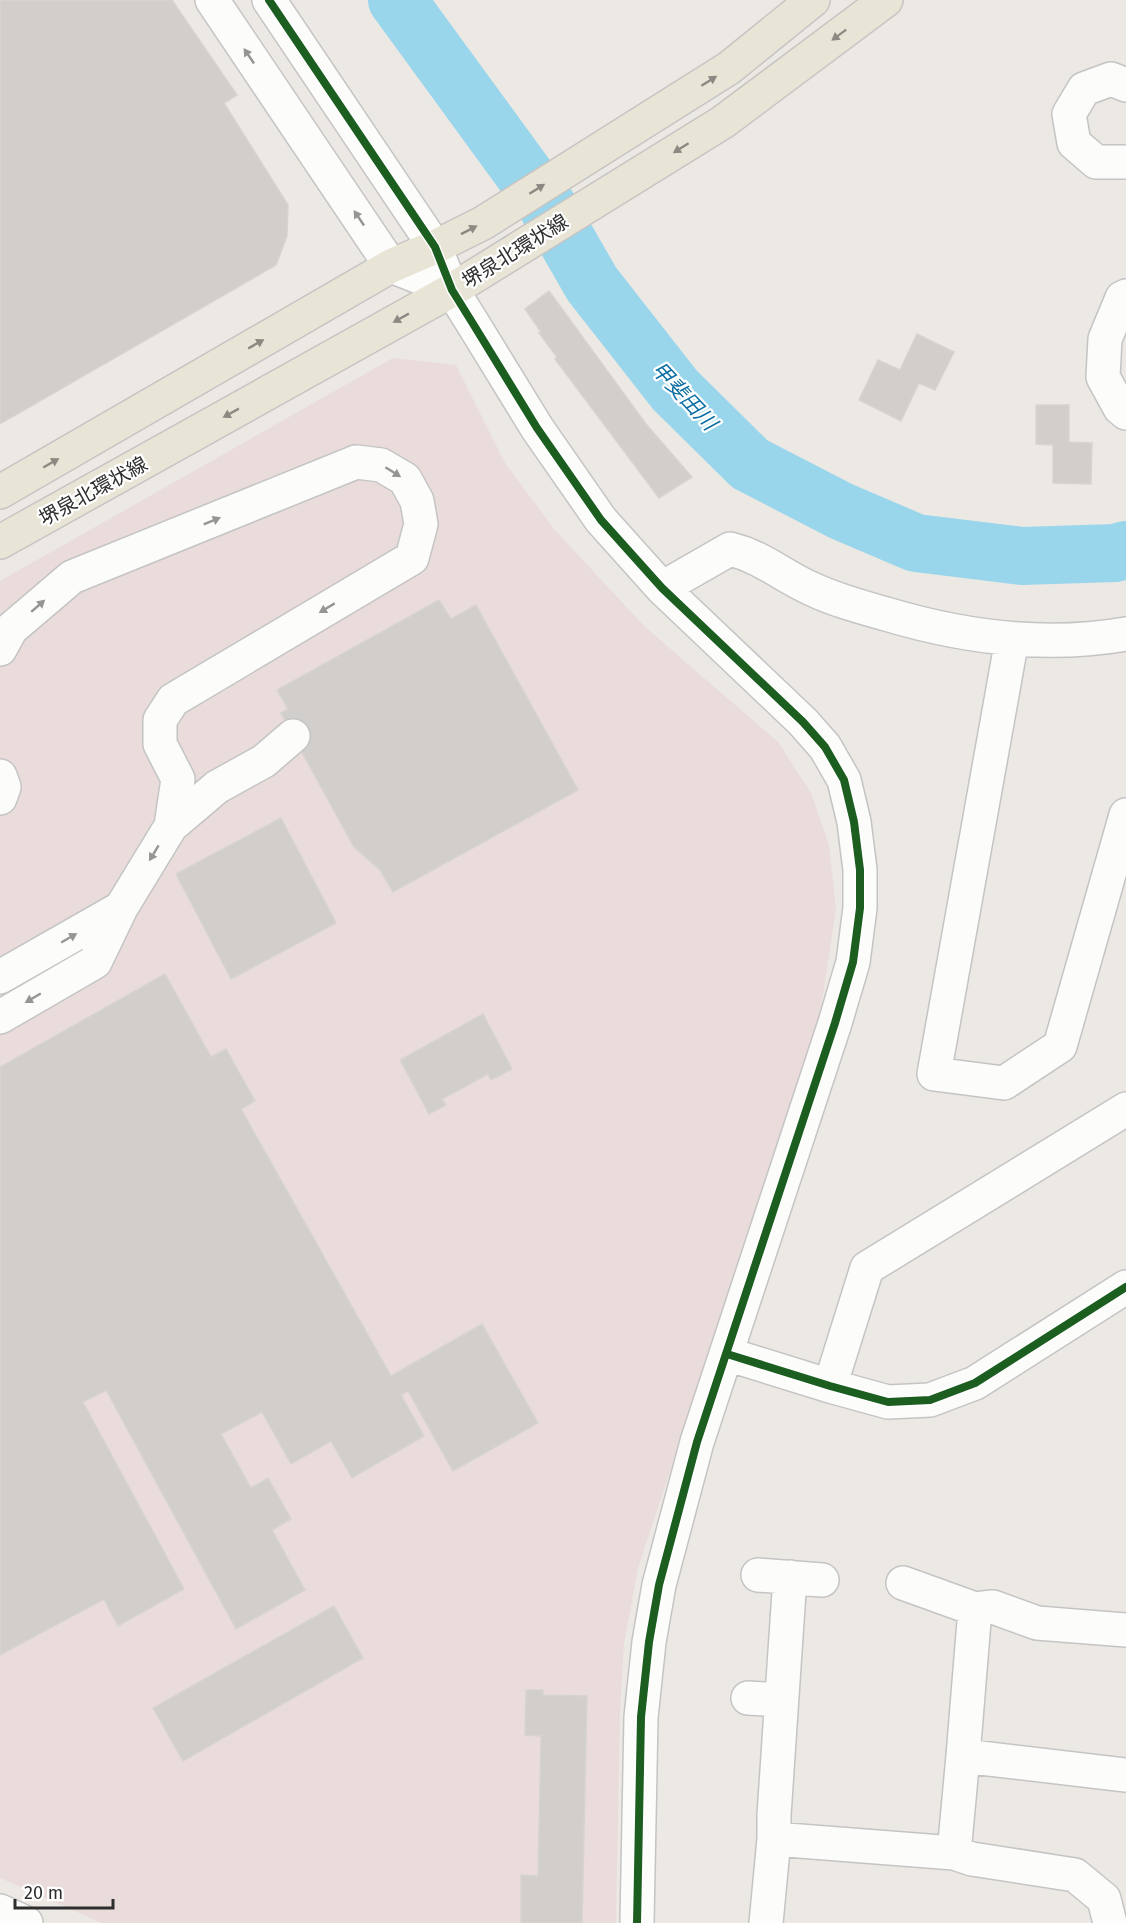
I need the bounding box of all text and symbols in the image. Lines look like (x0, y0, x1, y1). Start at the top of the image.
one-way arrow (832, 29, 847, 41)
one-way arrow (244, 48, 255, 64)
one-way arrow (701, 75, 717, 86)
one-way arrow (672, 143, 689, 154)
one-way arrow (529, 184, 545, 195)
one-way arrow (353, 209, 364, 226)
street label: 堺泉北環状線 (458, 209, 572, 293)
one-way arrow (461, 225, 478, 235)
one-way arrow (392, 313, 409, 323)
one-way arrow (248, 339, 265, 349)
water label: 甲斐田川 (646, 356, 724, 437)
one-way arrow (222, 408, 239, 418)
street label: 堺泉北環状線 (35, 451, 151, 531)
one-way arrow (43, 457, 59, 468)
one-way arrow (385, 466, 401, 477)
one-way arrow (203, 515, 221, 525)
one-way arrow (30, 600, 45, 613)
one-way arrow (319, 602, 335, 613)
one-way arrow (149, 845, 160, 861)
one-way arrow (61, 933, 78, 943)
one-way arrow (25, 992, 41, 1003)
scale bar (15, 1872, 112, 1910)
text: 20 m (24, 1882, 63, 1904)

